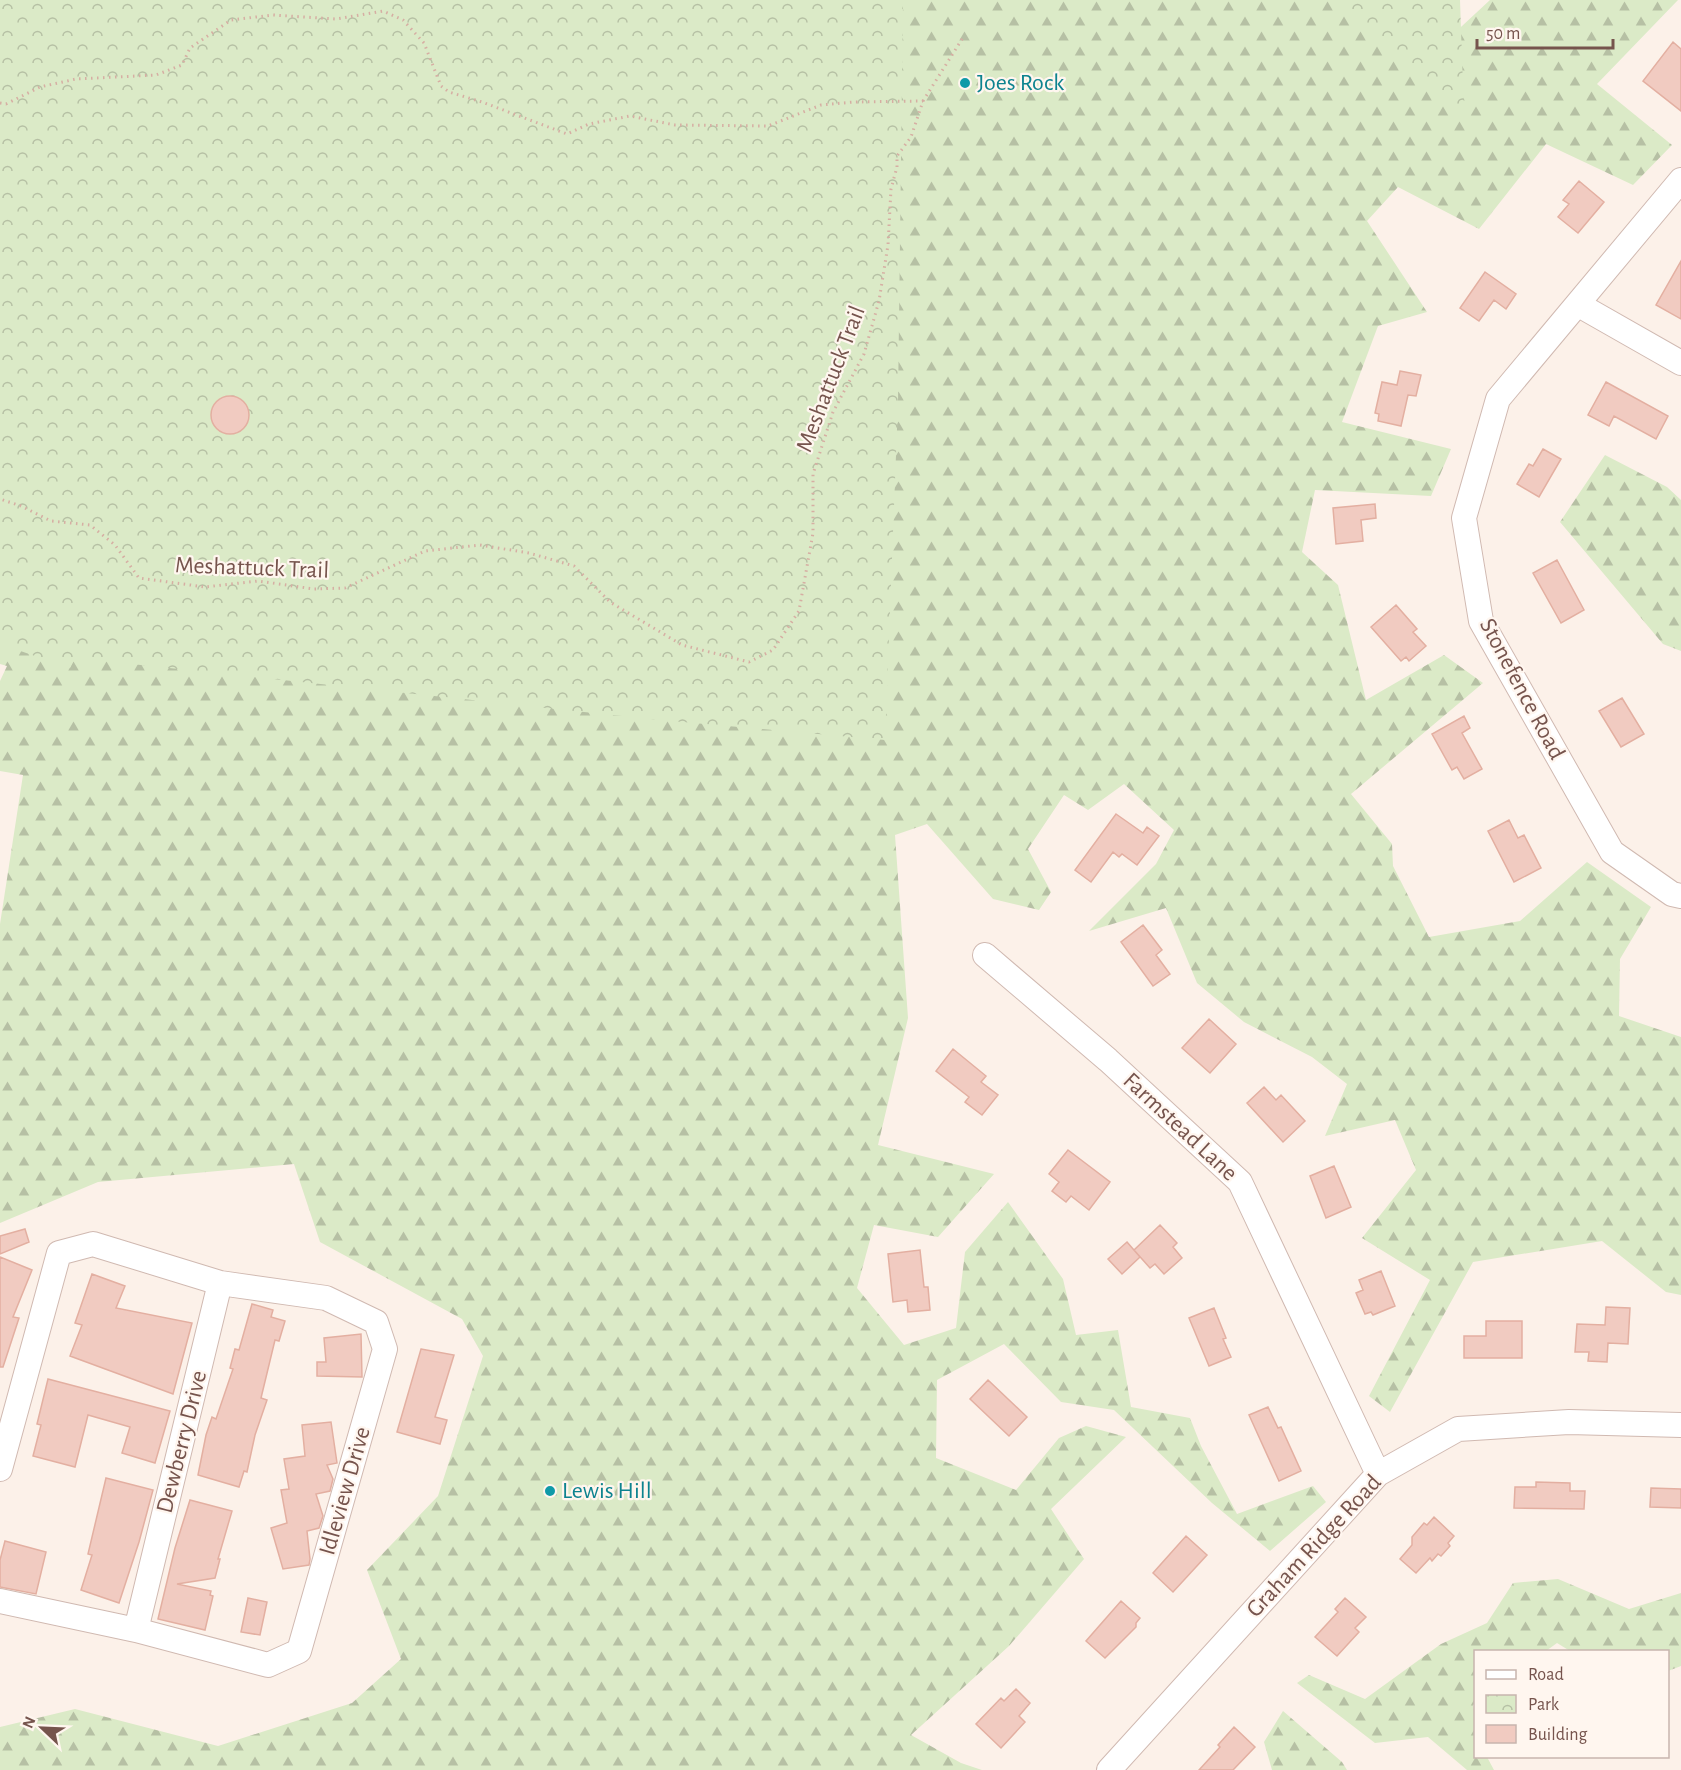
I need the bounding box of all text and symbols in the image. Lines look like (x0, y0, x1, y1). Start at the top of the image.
scale bar (1477, 12, 1614, 50)
text: 50 m (1486, 25, 1520, 43)
place label: Joes Rock (977, 71, 1064, 95)
marker: Joes Rock (958, 76, 972, 90)
street label: Meshattuck Trail (792, 303, 870, 455)
street label: Meshattuck Trail (175, 553, 329, 583)
street label: Stonefence Road (1475, 615, 1569, 763)
street label: Farmstead Lane (1118, 1068, 1242, 1186)
street label: Dewberry Drive (153, 1368, 211, 1516)
street label: Idleview Drive (315, 1424, 375, 1558)
street label: Graham Ridge Road (1242, 1470, 1386, 1622)
place label: Lewis Hill (562, 1479, 652, 1503)
marker: Lewis Hill (543, 1484, 557, 1498)
legend (1474, 1650, 1669, 1758)
text: Road (1528, 1666, 1564, 1684)
text: Park (1528, 1696, 1560, 1714)
north arrow (12, 1698, 72, 1758)
text: N (20, 1714, 39, 1731)
text: Building (1528, 1726, 1588, 1744)

